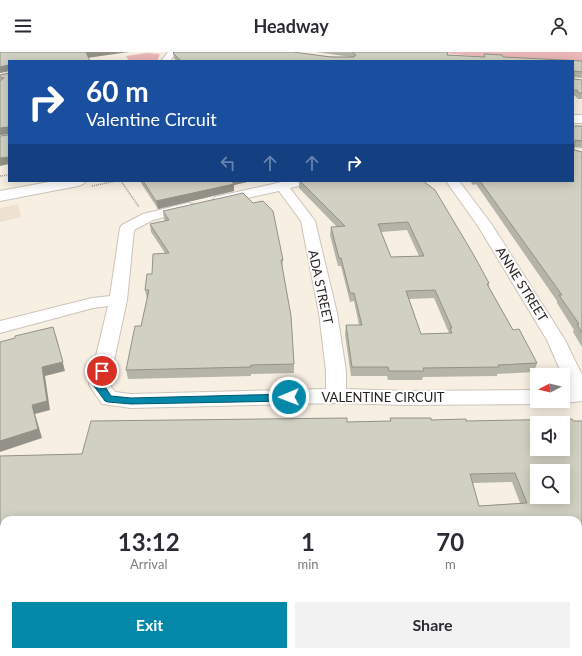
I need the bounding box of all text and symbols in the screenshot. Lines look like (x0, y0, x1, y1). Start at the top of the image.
icon: menu (12, 15, 34, 37)
text: Headway (253, 15, 329, 37)
icon: person (548, 15, 570, 37)
text: 60 m (86, 74, 149, 108)
icon: right (20, 76, 72, 128)
text: Valentine Circuit (86, 108, 217, 130)
icon: left (217, 152, 239, 174)
icon: ahead (259, 152, 281, 174)
icon: ahead (301, 152, 323, 174)
icon: right (343, 152, 365, 174)
street label: ANNE STREET (493, 244, 551, 325)
street label: ADA STREET (305, 248, 337, 326)
pin (85, 354, 119, 388)
icon: arrive (91, 360, 113, 382)
north arrow (530, 368, 570, 408)
map controls (530, 368, 570, 504)
position arrow (268, 376, 310, 418)
street label: VALENTINE CIRCUIT (321, 389, 445, 405)
button: sound (530, 416, 570, 456)
button: search (530, 464, 570, 504)
text: 13:12 (118, 527, 180, 556)
text: 1 (301, 527, 315, 556)
text: 70 (436, 527, 464, 556)
text: Arrival (130, 556, 167, 572)
text: min (297, 556, 319, 572)
text: m (445, 556, 456, 572)
button: Exit (12, 602, 287, 648)
button: Share (295, 602, 570, 648)

